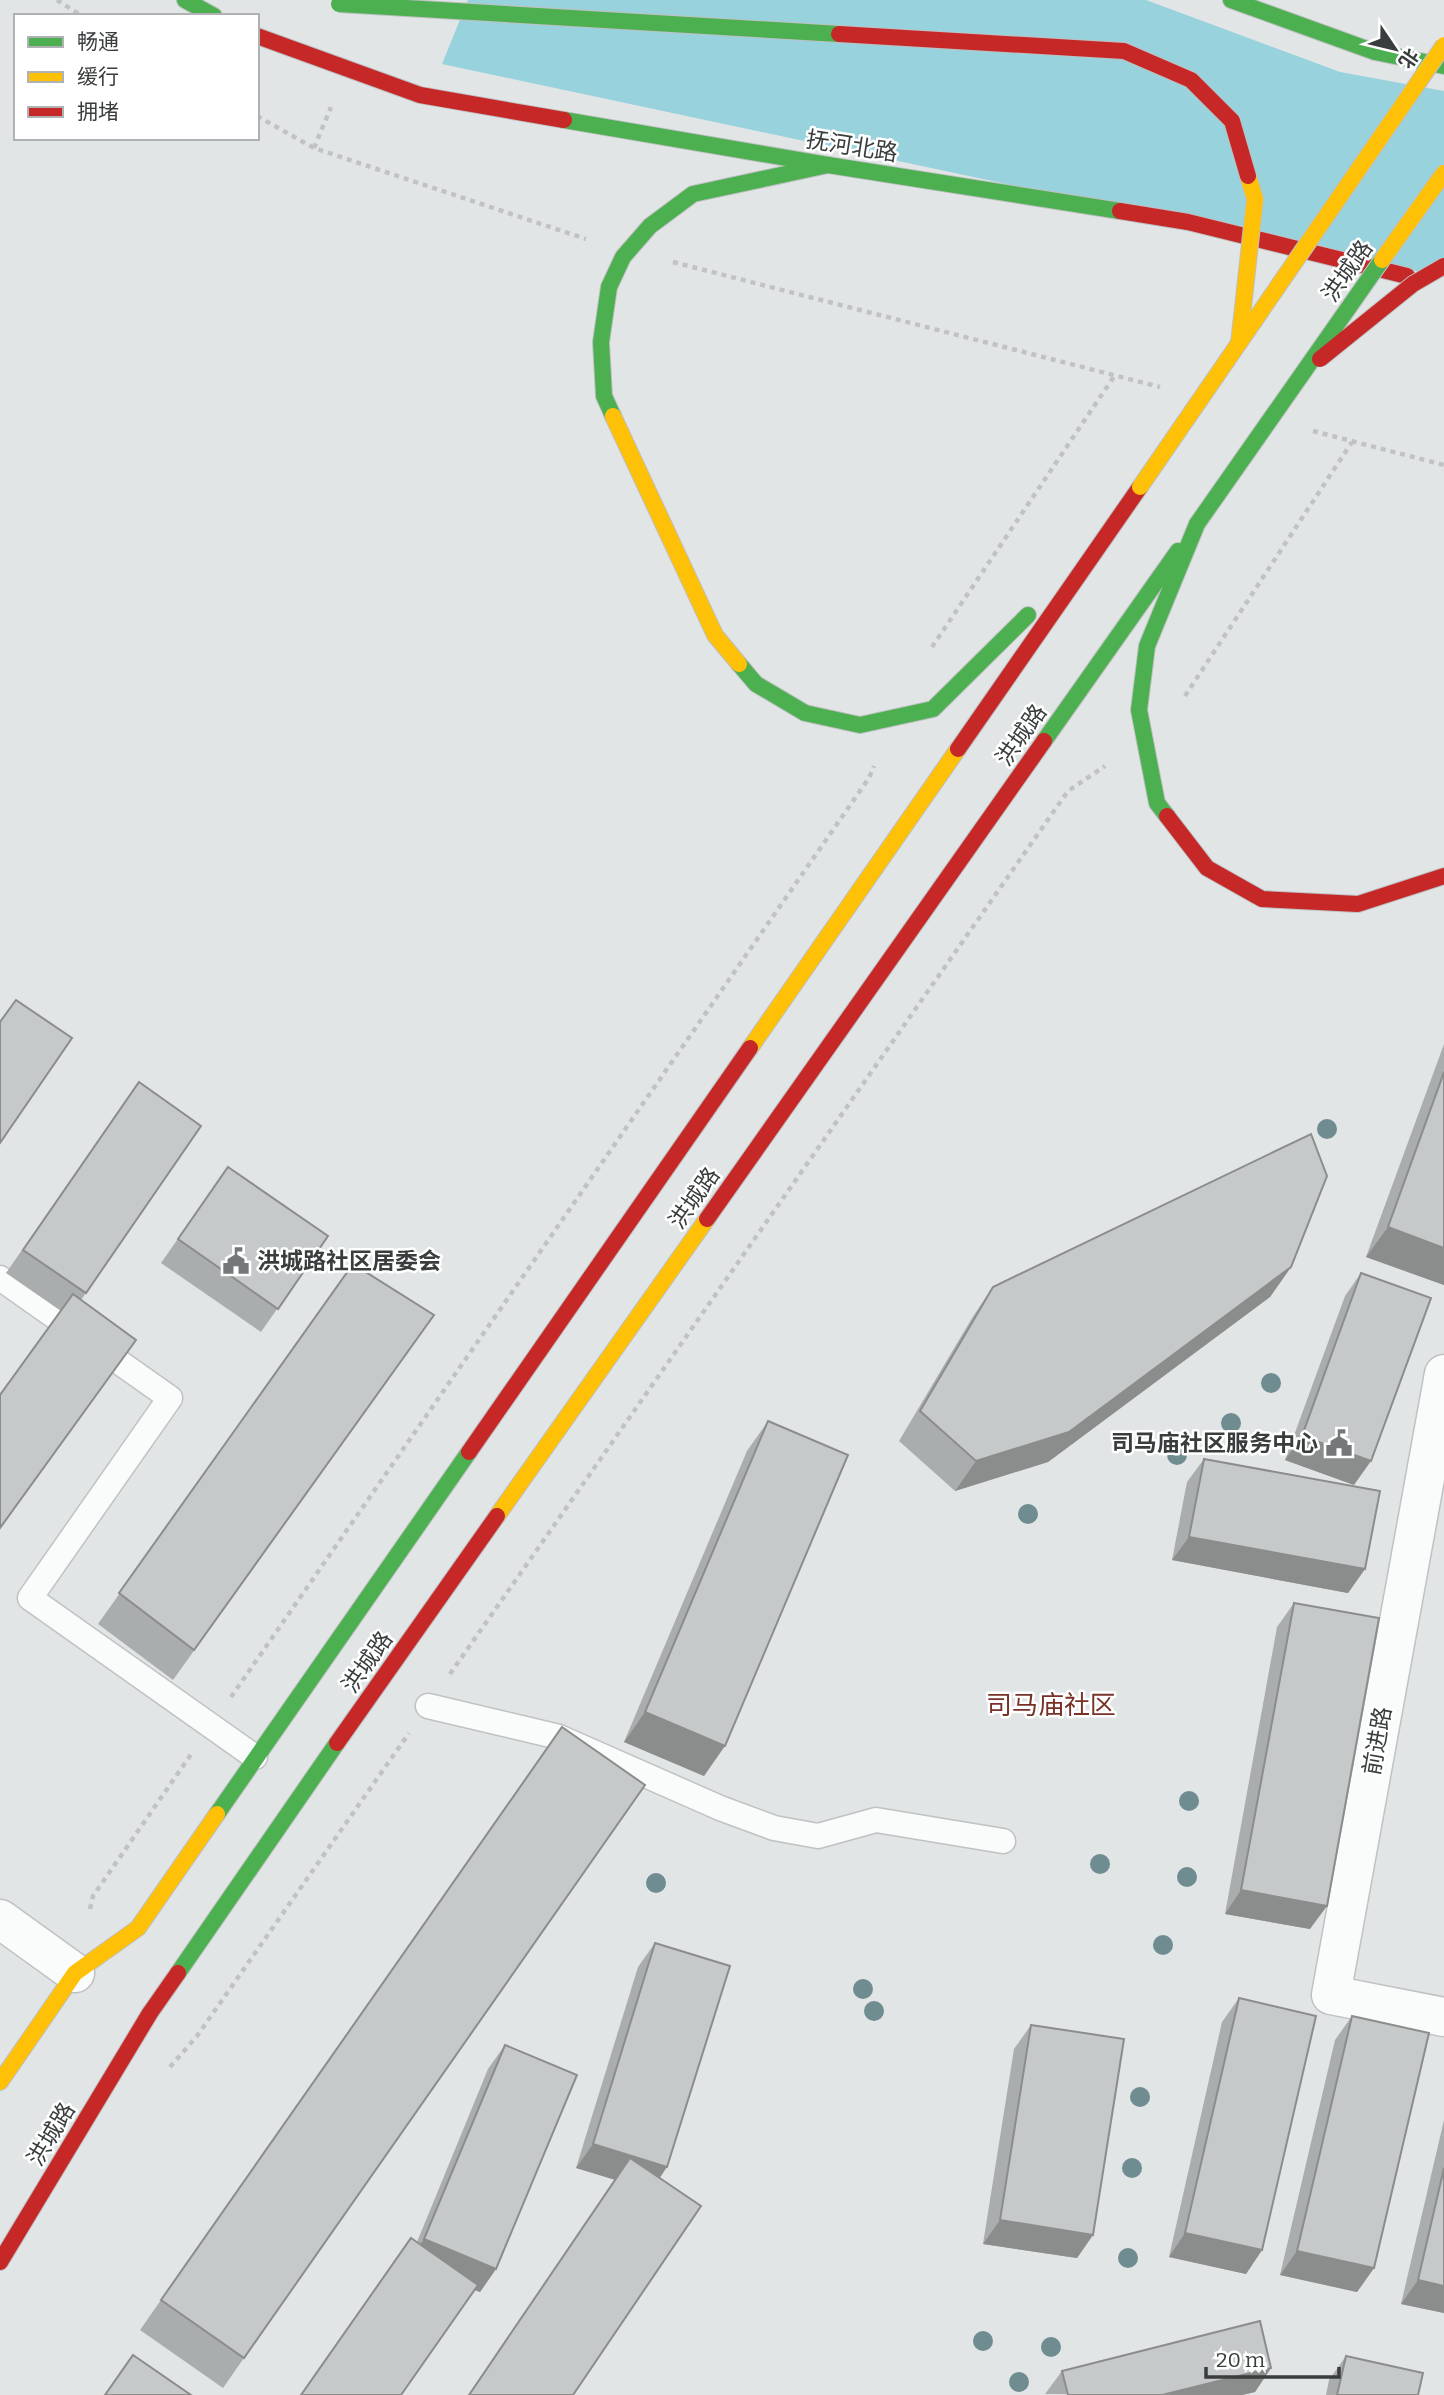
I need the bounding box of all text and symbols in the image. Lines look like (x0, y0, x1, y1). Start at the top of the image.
legend (14, 14, 259, 140)
north arrow (1360, 14, 1430, 84)
text: 畅通 (77, 29, 119, 55)
text: 北 (1394, 44, 1423, 73)
text: 缓行 (77, 64, 119, 90)
text: 拥堵 (77, 99, 119, 125)
street label: 抚河北路 (804, 125, 900, 167)
street label: 洪城路 (1316, 235, 1378, 307)
street label: 洪城路 (990, 699, 1052, 771)
street label: 洪城路 (663, 1162, 725, 1234)
public building icon: 洪城路社区居委会 (221, 1246, 251, 1276)
place label: 洪城路社区居委会 (257, 1247, 441, 1275)
public building icon: 司马庙社区服务中心 (1324, 1428, 1354, 1458)
place label: 司马庙社区服务中心 (1111, 1429, 1318, 1457)
street label: 洪城路 (336, 1626, 398, 1698)
district label: 司马庙社区 (986, 1690, 1116, 1721)
street label: 前进路 (1357, 1705, 1397, 1777)
street label: 洪城路 (21, 2097, 81, 2171)
scale bar (1206, 2336, 1339, 2380)
text: 20 m (1216, 2347, 1265, 2373)

